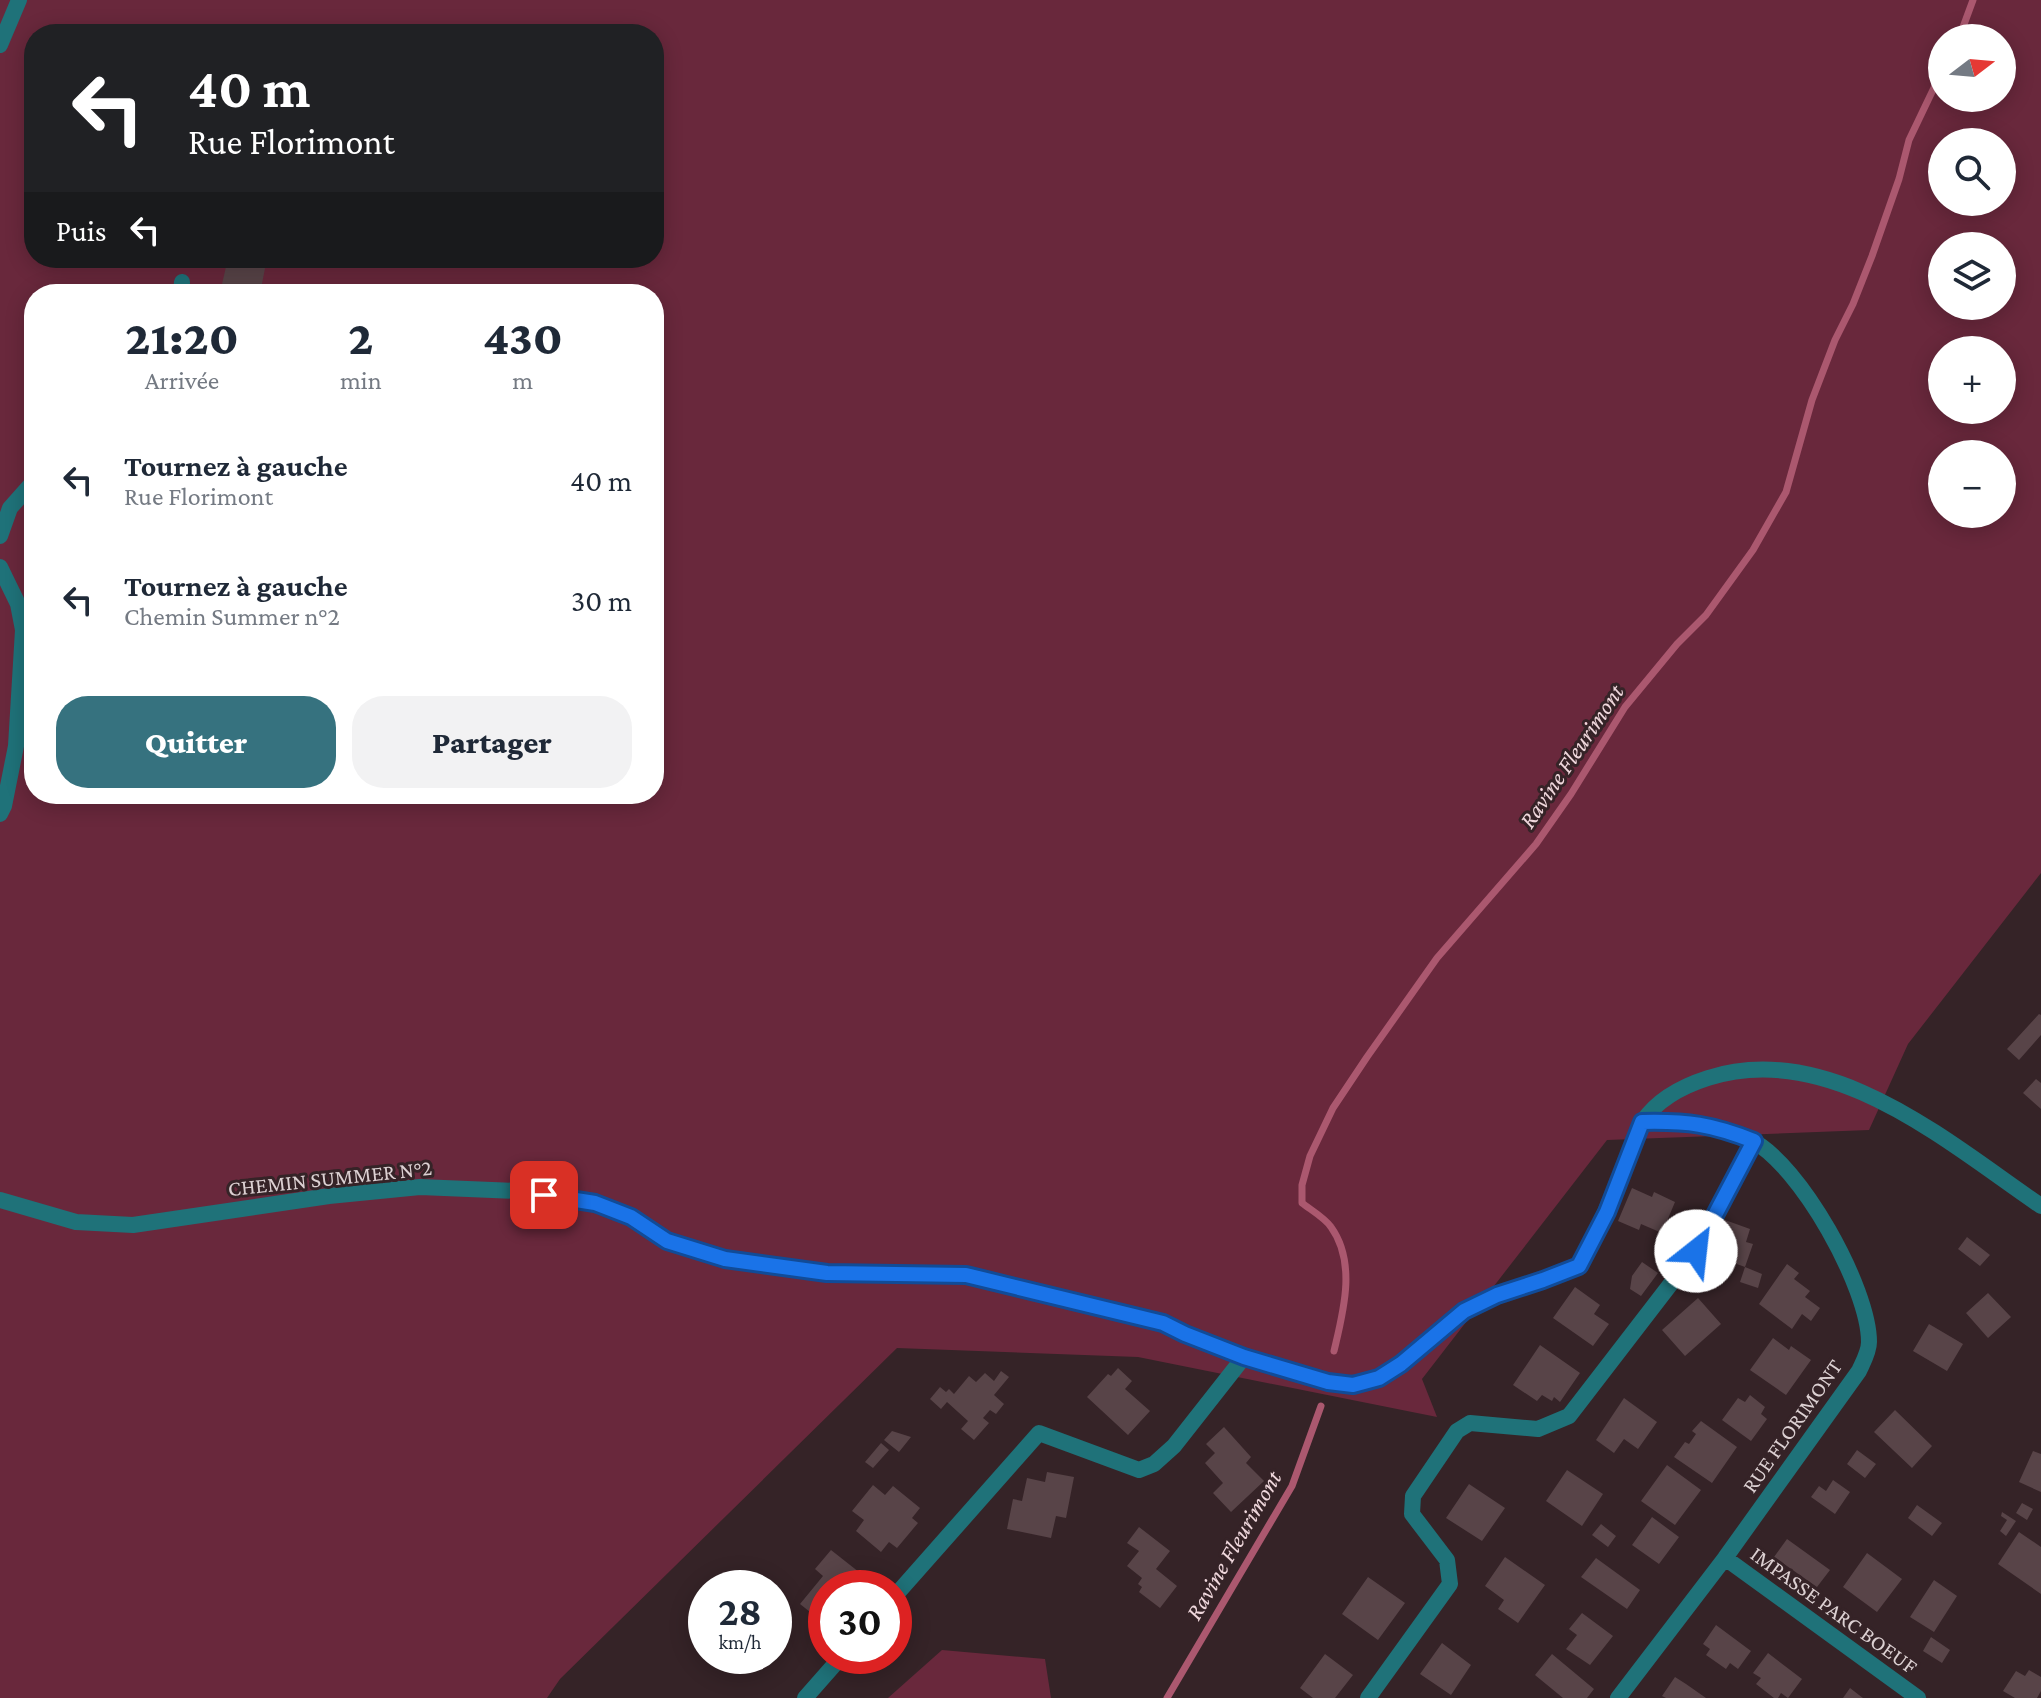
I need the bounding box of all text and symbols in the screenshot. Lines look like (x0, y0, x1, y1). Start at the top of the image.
north arrow (1928, 24, 2016, 112)
map controls (1928, 24, 2016, 528)
icon: left (56, 56, 160, 160)
text: 40 m (188, 57, 310, 119)
text: Rue Florimont (188, 122, 395, 162)
button: search (1928, 128, 2016, 216)
icon: left (123, 208, 167, 252)
text: Puis (56, 214, 107, 247)
button: layers (1928, 232, 2016, 320)
text: 21:20 (125, 311, 239, 364)
text: 2 (348, 311, 373, 364)
text: 430 (483, 311, 563, 364)
button: + (1928, 336, 2016, 424)
text: Arrivée (145, 366, 219, 395)
text: min (340, 366, 382, 395)
text: m (512, 366, 533, 395)
button: − (1928, 440, 2016, 528)
text: Tournez à gauche (124, 449, 348, 482)
icon: left (56, 458, 100, 502)
text: 40 m (570, 464, 632, 497)
text: Rue Florimont (124, 482, 273, 511)
text: Tournez à gauche (124, 569, 348, 602)
icon: left (56, 578, 100, 622)
text: 30 m (571, 584, 632, 617)
text: Chemin Summer n°2 (124, 602, 340, 631)
water label: Ravine Fleurimont (1513, 678, 1629, 833)
button: Quitter (56, 696, 336, 788)
button: Partager (352, 696, 632, 788)
street label: CHEMIN SUMMER N°2 (227, 1155, 433, 1201)
pin (510, 1161, 578, 1229)
icon: arrive (522, 1173, 566, 1217)
position arrow (1654, 1209, 1738, 1293)
street label: RUE FLORIMONT (1737, 1355, 1847, 1497)
water label: Ravine Fleurimont (1179, 1465, 1287, 1624)
street label: IMPASSE PARC BOEUF (1746, 1541, 1922, 1679)
speed limit sign: 30 (808, 1570, 912, 1674)
text: 28 (718, 1589, 762, 1634)
text: km/h (718, 1631, 762, 1653)

